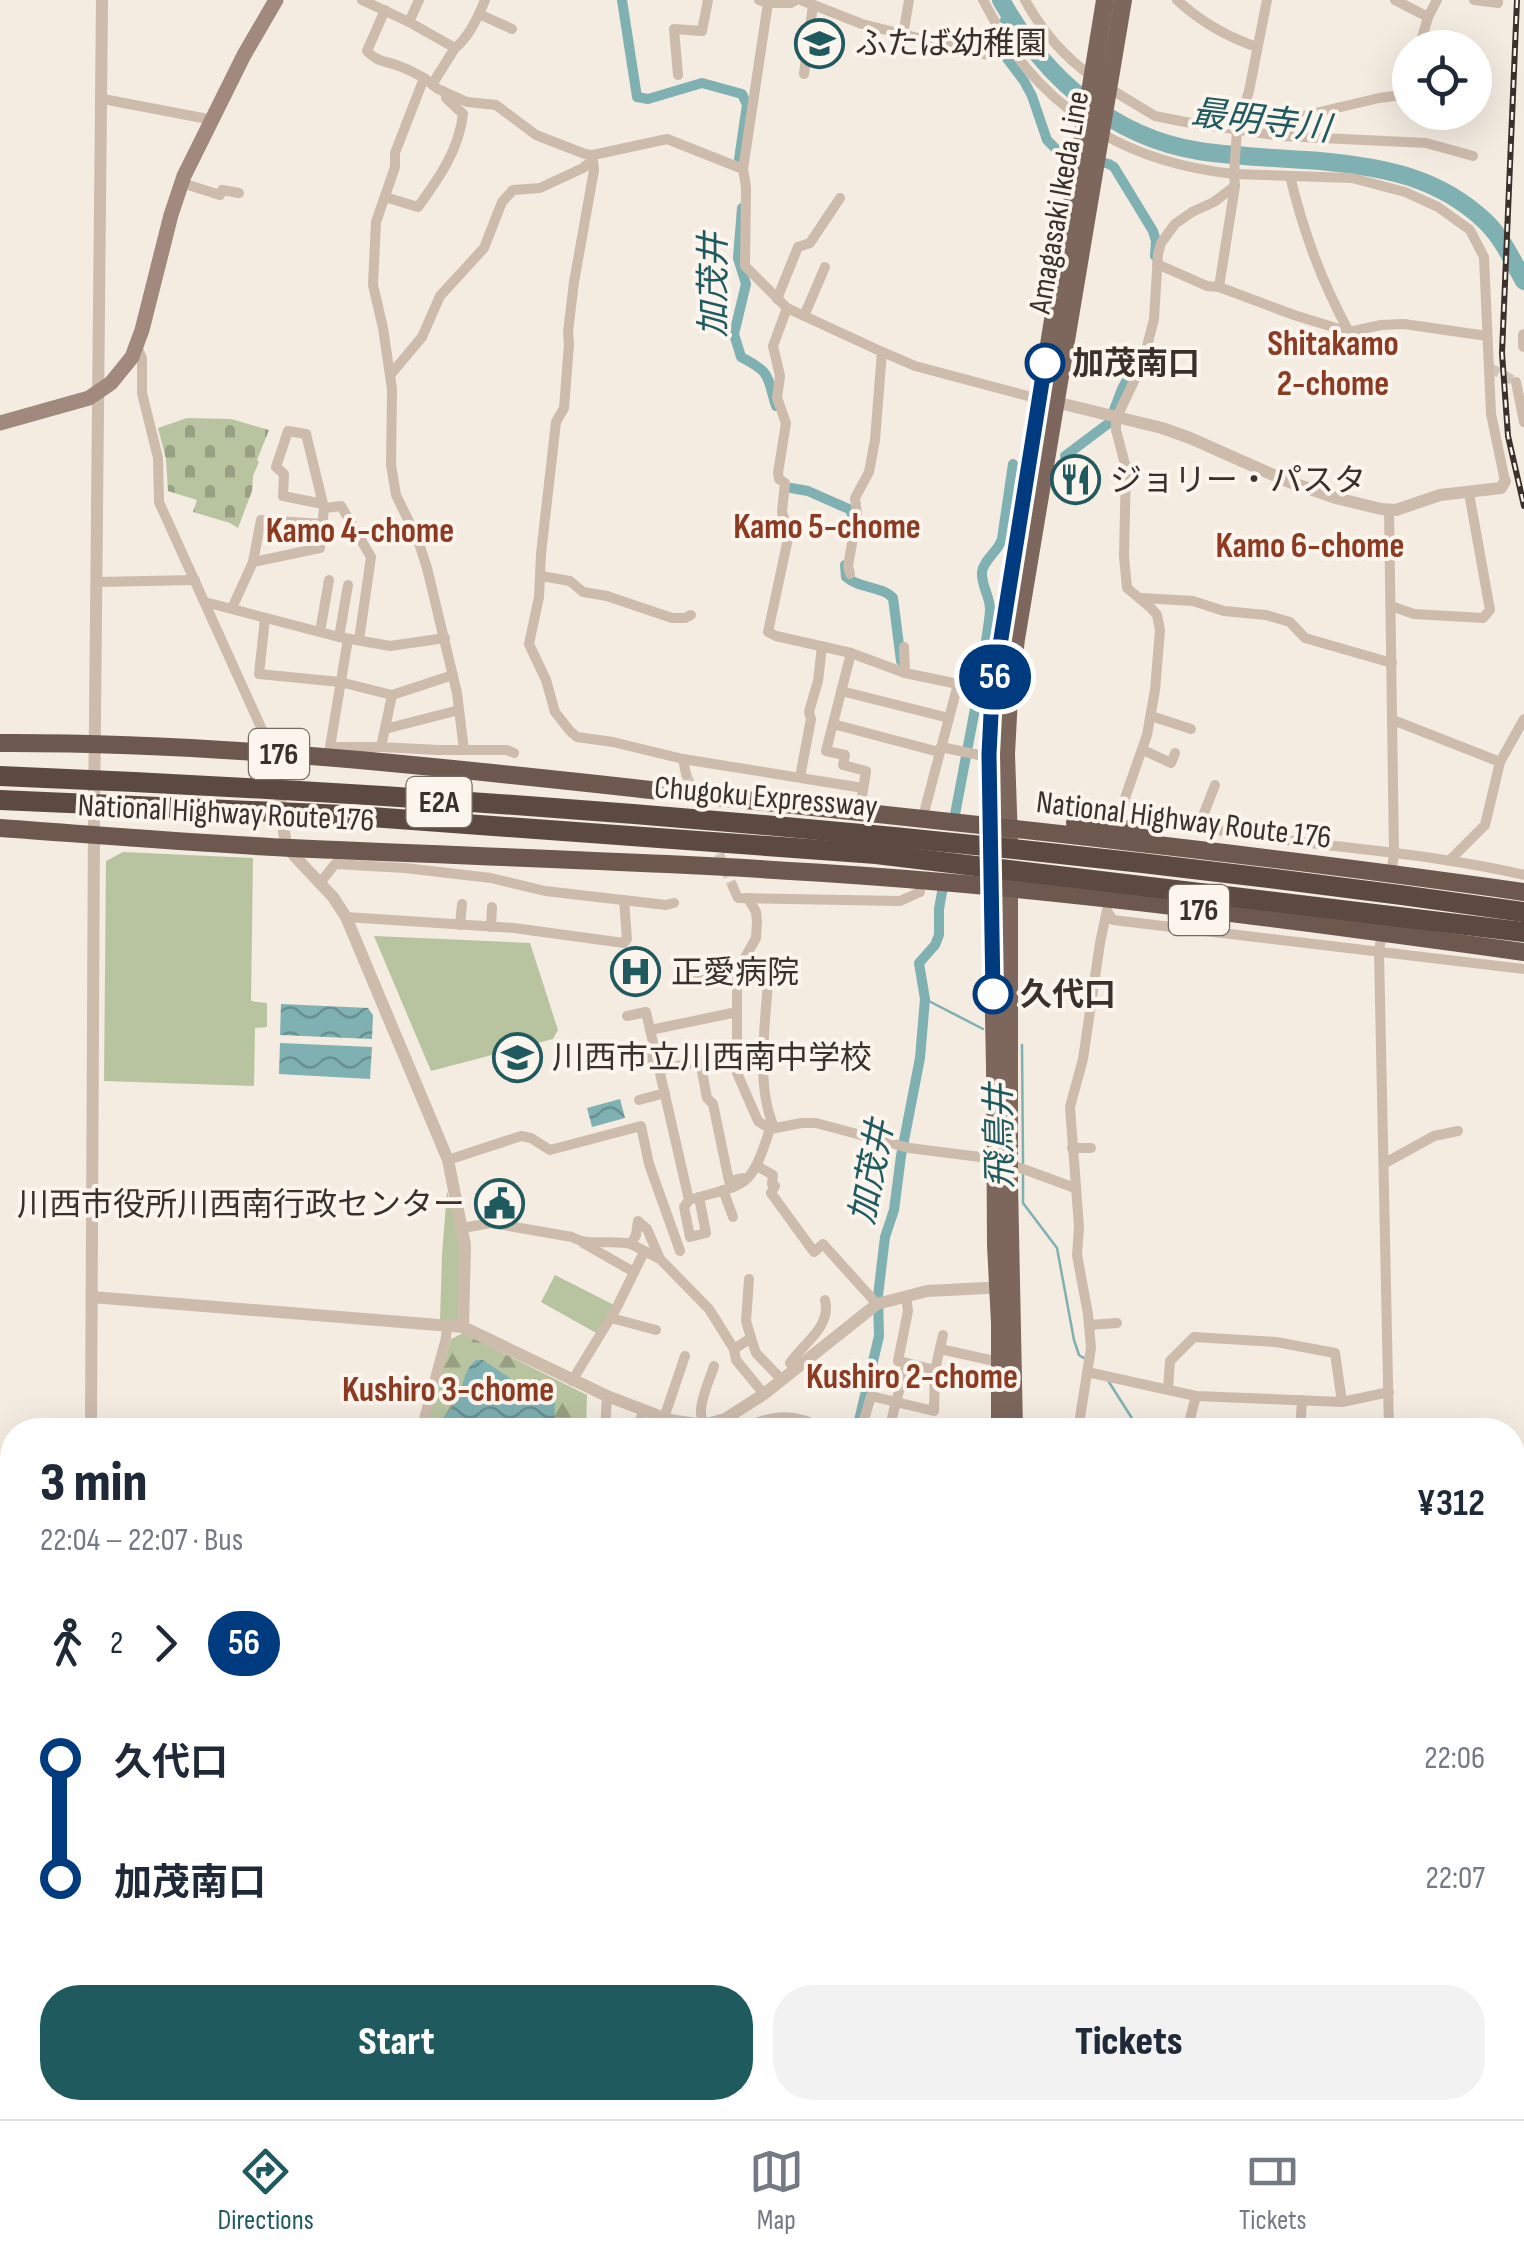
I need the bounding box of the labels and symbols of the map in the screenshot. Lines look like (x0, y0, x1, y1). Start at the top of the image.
school or university icon: ふたば幼稚園 (794, 17, 846, 69)
place label: ふたば幼稚園 (855, 25, 1047, 64)
street label: Amagasaki Ikeda Line (1021, 88, 1098, 317)
water label: 最明寺川 (1189, 92, 1337, 152)
water label: 加茂井 (693, 230, 736, 338)
district label: Shitakamo 2-chome (1267, 323, 1399, 406)
marker: 加茂南口 (1026, 344, 1064, 382)
place label: 加茂南口 (1072, 345, 1200, 384)
restaurant icon: ジョリー・パスタ (1049, 454, 1101, 506)
place label: ジョリー・パスタ (1110, 462, 1366, 501)
district label: Kamo 5-chome (733, 506, 921, 549)
district label: Kamo 4-chome (266, 510, 454, 553)
district label: Kamo 6-chome (1216, 525, 1404, 568)
line badge: 56 (950, 644, 1040, 710)
road number: 176 (249, 729, 309, 779)
street label: Chugoku Expressway (653, 768, 879, 827)
road number: E2A (406, 777, 472, 827)
street label: National Highway Route 176 (1034, 783, 1334, 858)
street label: National Highway Route 176 (77, 786, 375, 841)
road number: 176 (1169, 885, 1229, 935)
hospital icon: 正愛病院 (610, 946, 662, 998)
place label: 正愛病院 (671, 954, 799, 993)
marker: 久代口 (974, 975, 1012, 1013)
place label: 久代口 (1020, 976, 1116, 1015)
school or university icon: 川西市立川西南中学校 (491, 1031, 543, 1083)
place label: 川西市立川西南中学校 (552, 1039, 872, 1078)
water label: 飛鳥井 (978, 1080, 1023, 1189)
water label: 加茂井 (841, 1114, 904, 1228)
public building icon: 川西市役所川西南行政センター (474, 1178, 526, 1230)
place label: 川西市役所川西南行政センター (17, 1186, 465, 1225)
district label: Kushiro 2-chome (806, 1356, 1018, 1399)
district label: Kushiro 3-chome (342, 1369, 554, 1412)

